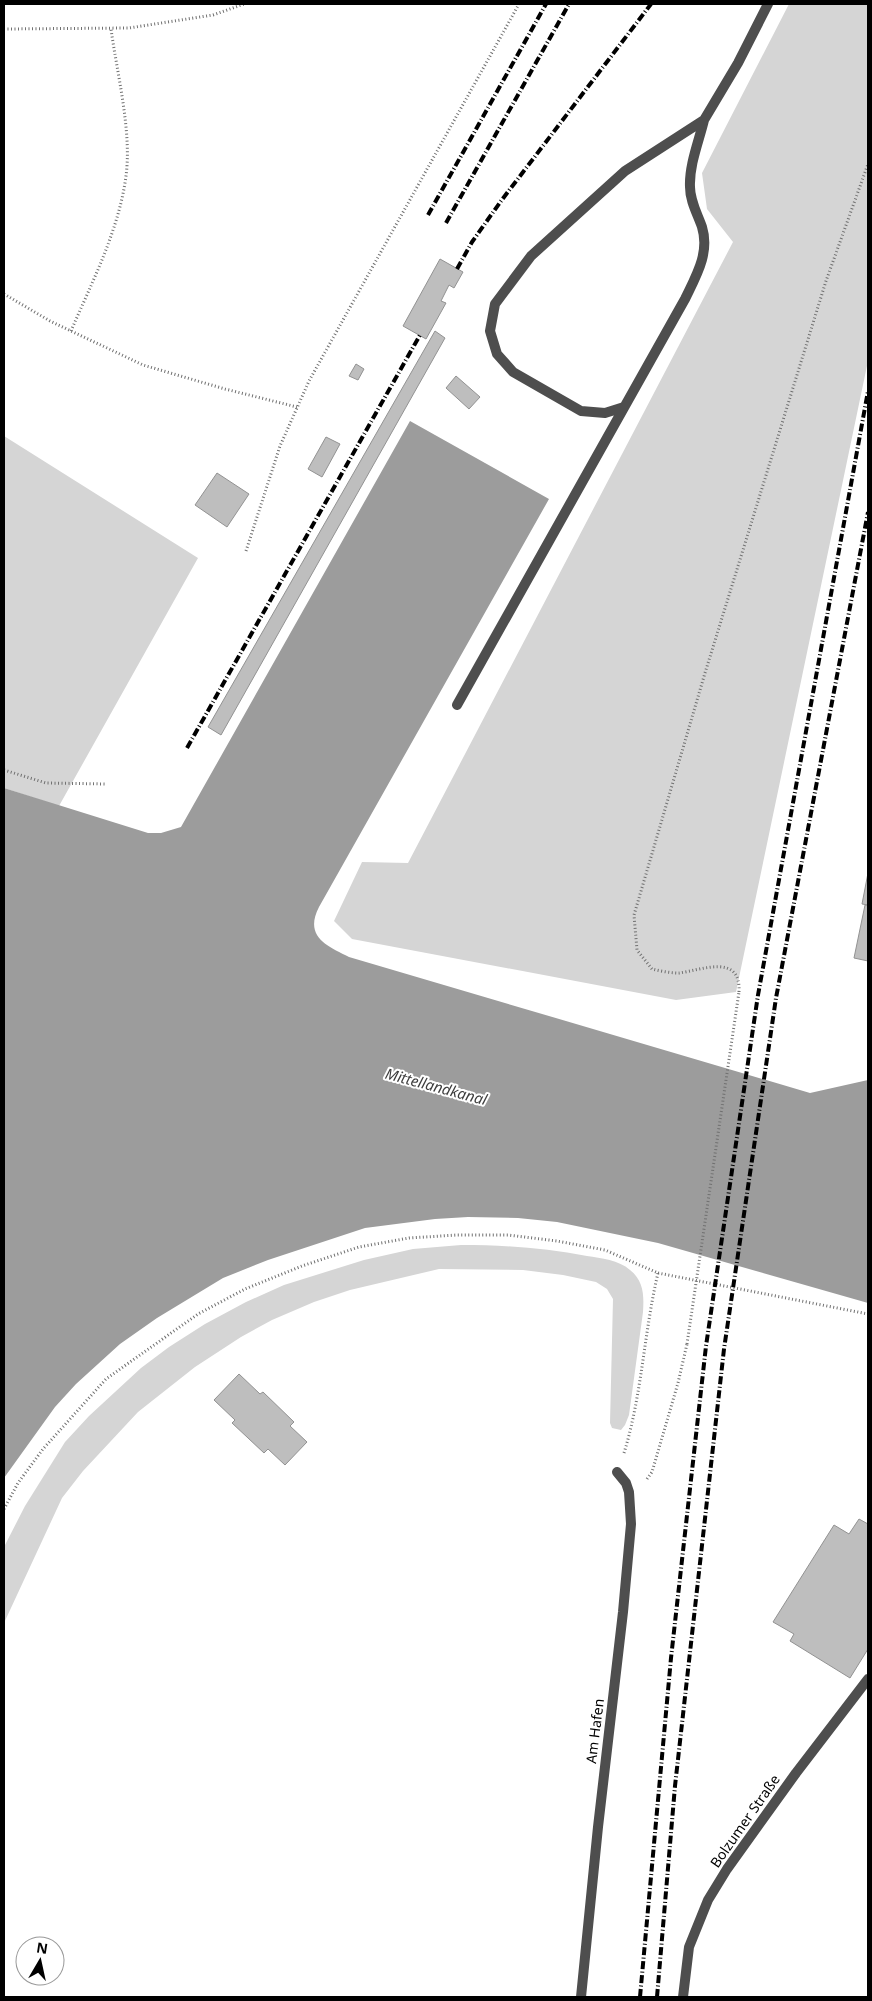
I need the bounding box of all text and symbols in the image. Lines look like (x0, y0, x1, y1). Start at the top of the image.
water label: Mittellandkanal (383, 1063, 490, 1110)
street label: Am Hafen (581, 1697, 608, 1764)
street label: Bolzumer Straße (705, 1770, 784, 1871)
north arrow (15, 1936, 65, 1986)
text: N (35, 1937, 49, 1958)

